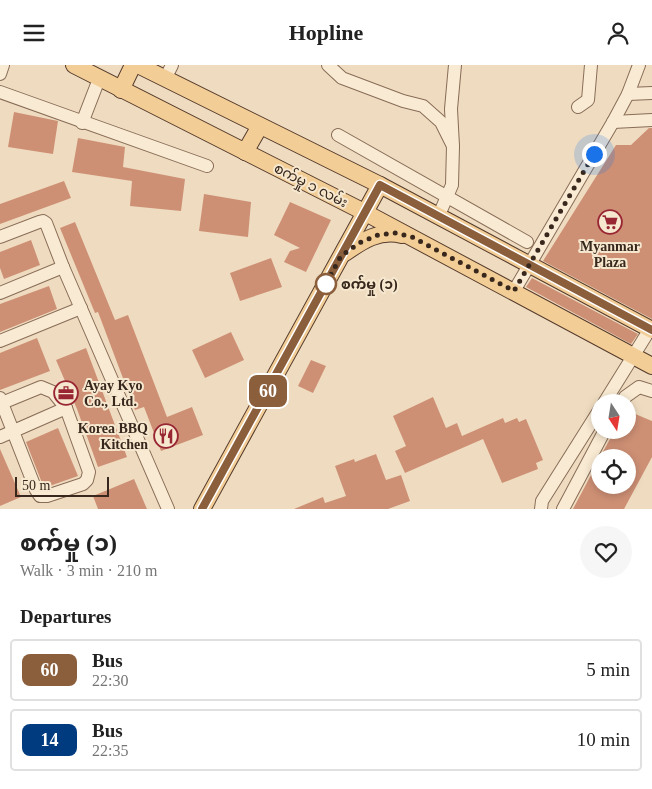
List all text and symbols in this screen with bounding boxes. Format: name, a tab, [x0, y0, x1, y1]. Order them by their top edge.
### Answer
icon: menu	[20, 19, 48, 47]
icon: person	[604, 19, 632, 47]
text: Hopline	[289, 20, 363, 45]
your location	[582, 142, 607, 167]
street label: စက်မှု ၁ လမ်း	[270, 158, 351, 214]
supermarket icon: Myanmar Plaza	[597, 209, 623, 235]
place label: Myanmar Plaza	[580, 239, 640, 270]
marker: စက်မှု (၁)	[315, 273, 337, 295]
place label: စက်မှု (၁)	[341, 274, 398, 296]
line badge: 60	[246, 375, 290, 407]
place label: Ayay Kyo Co., Ltd.	[84, 378, 142, 409]
office icon: Ayay Kyo Co., Ltd.	[53, 380, 79, 406]
text: 60	[259, 381, 277, 401]
north arrow	[591, 394, 636, 439]
map controls	[591, 394, 636, 494]
place label: Korea BBQ Kitchen	[78, 421, 148, 452]
restaurant icon: Korea BBQ Kitchen	[153, 423, 179, 449]
button: locate	[591, 449, 636, 494]
scale bar	[15, 474, 109, 497]
text: 50 m	[22, 478, 50, 493]
button: heart	[580, 526, 632, 578]
text: စက်မှု (၁)	[20, 530, 117, 556]
text: Walk · 3 min · 210 m	[20, 562, 157, 579]
text: Departures	[20, 606, 111, 627]
text: Bus	[92, 650, 123, 671]
text: 5 min	[586, 659, 630, 680]
text: 60	[41, 660, 59, 680]
text: 22:30	[92, 672, 128, 689]
text: Bus	[92, 720, 123, 741]
text: 10 min	[577, 729, 630, 750]
text: 14	[41, 730, 59, 750]
text: 22:35	[92, 742, 128, 759]

